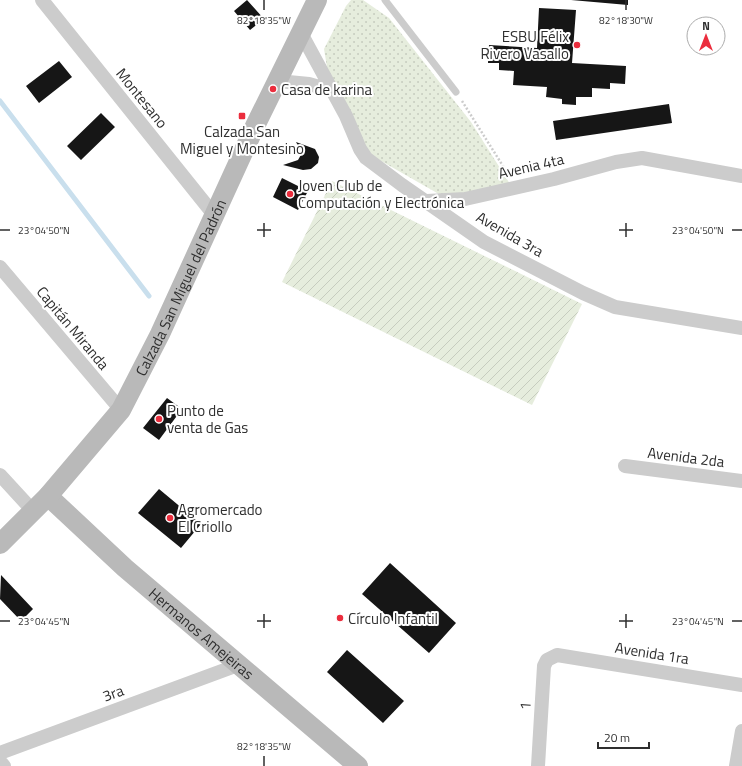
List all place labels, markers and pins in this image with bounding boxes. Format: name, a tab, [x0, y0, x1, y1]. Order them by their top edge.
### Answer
place label: ESBU Félix Rivero Vasallo	[480, 25, 569, 65]
marker: ESBU Félix Rivero Vasallo	[572, 40, 582, 50]
place label: Casa de karina	[281, 78, 372, 101]
marker: Casa de karina	[268, 84, 278, 94]
marker: Calzada San Miguel y Montesino	[237, 111, 247, 121]
place label: Calzada San Miguel y Montesino	[180, 120, 304, 160]
place label: Joven Club de Computación y Electrónica	[298, 174, 465, 214]
marker: Joven Club de Computación y Electrónica	[285, 189, 295, 199]
place label: Punto de venta de Gas	[167, 399, 248, 439]
marker: Punto de venta de Gas	[154, 414, 164, 424]
place label: Agromercado El Criollo	[178, 498, 263, 538]
marker: Agromercado El Criollo	[165, 513, 175, 523]
place label: Círculo Infantil	[348, 607, 438, 630]
marker: Círculo Infantil	[335, 613, 345, 623]

